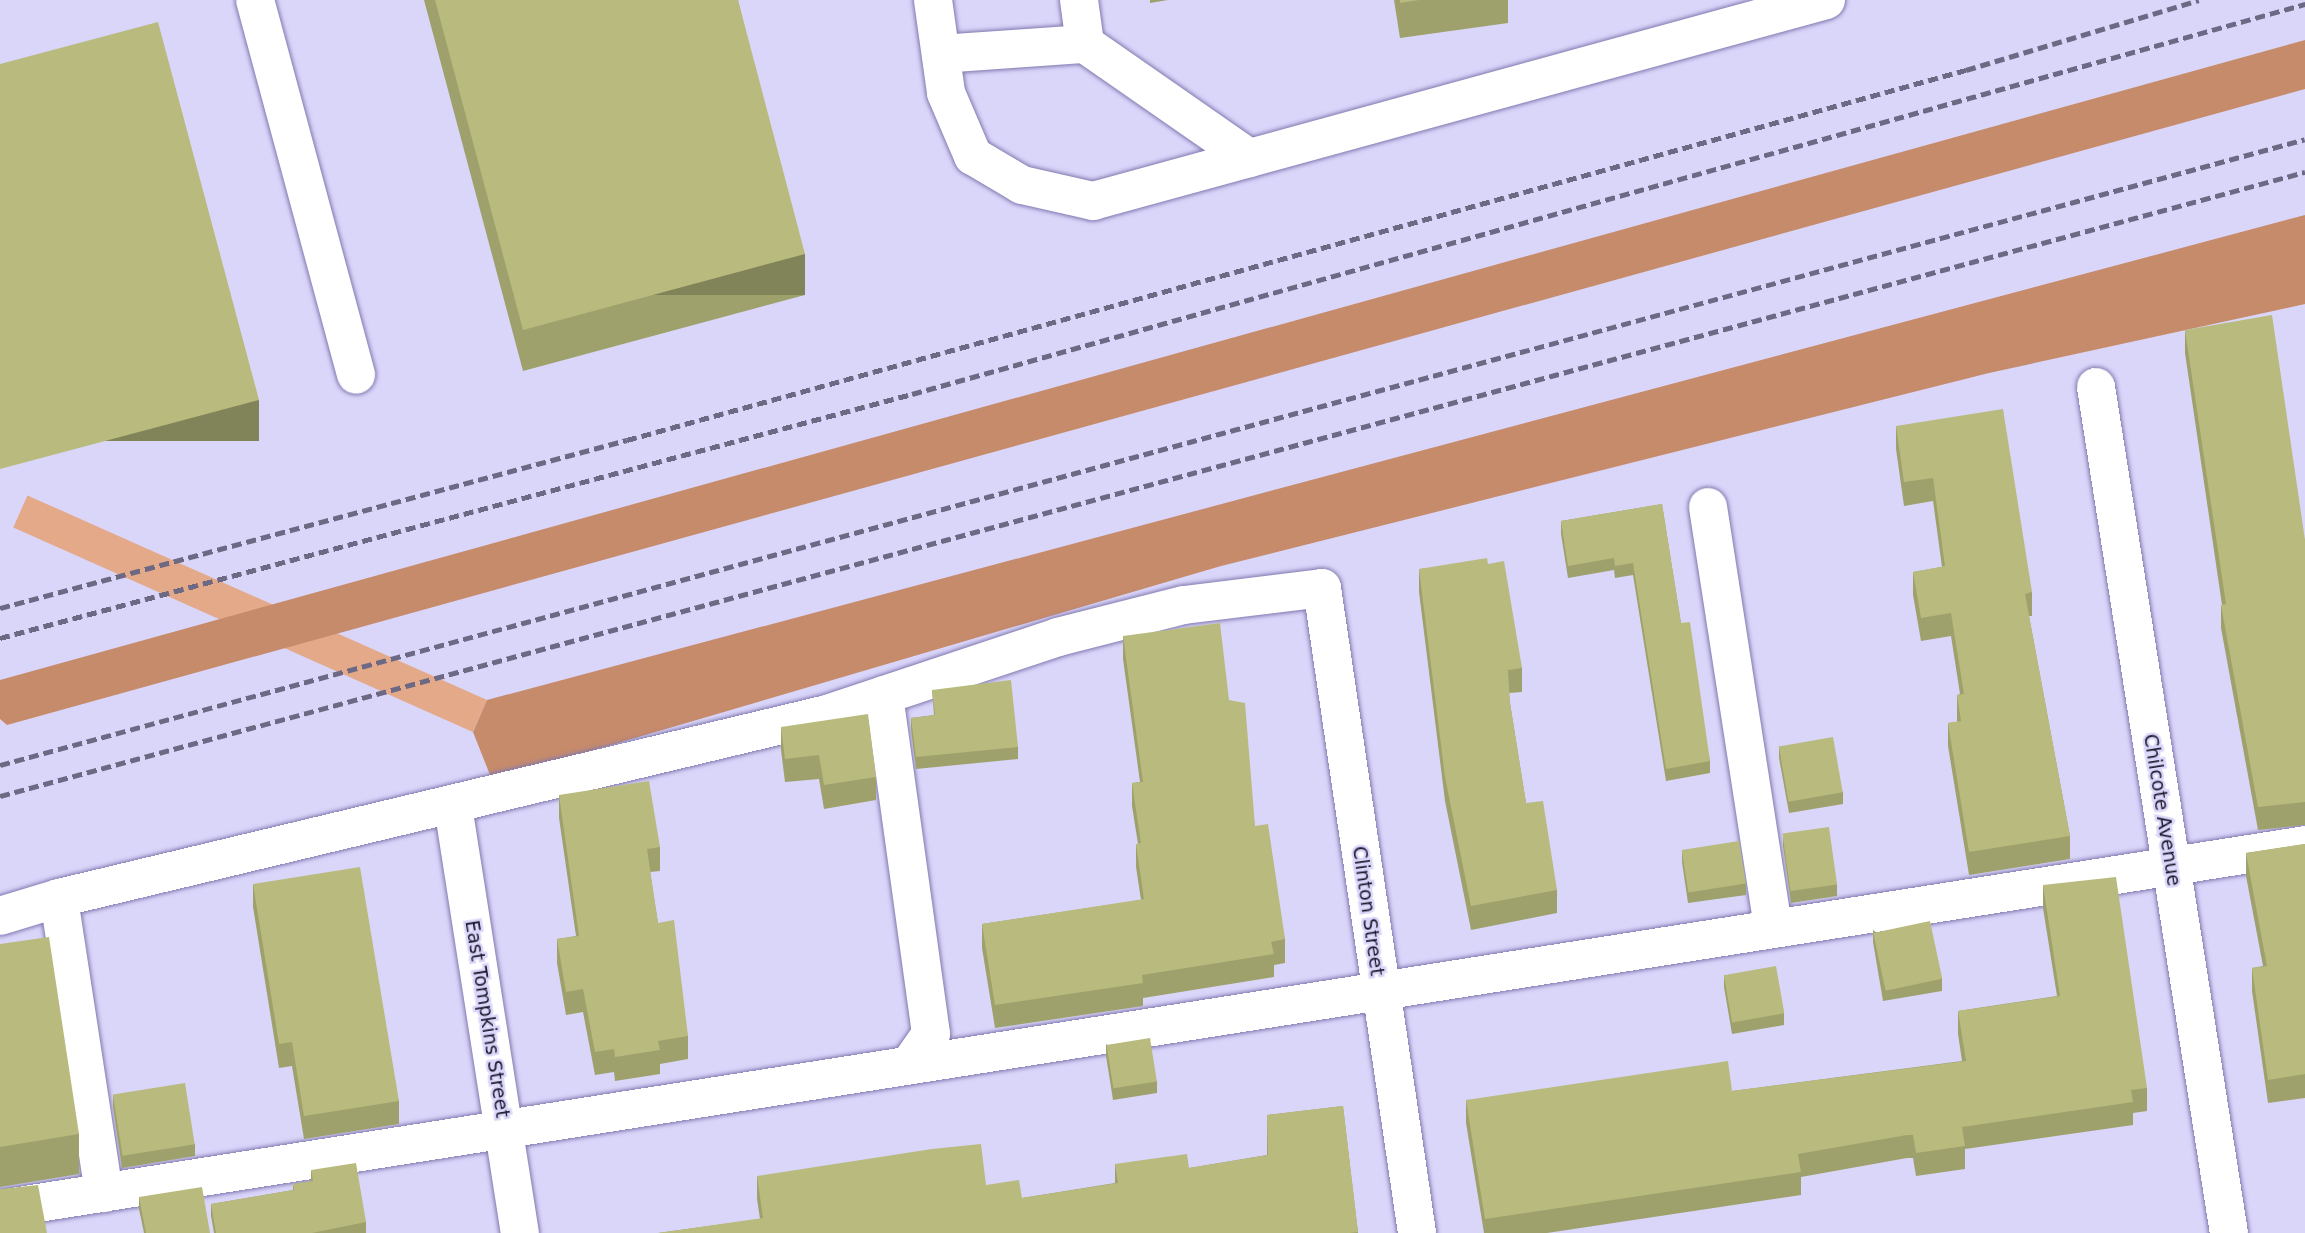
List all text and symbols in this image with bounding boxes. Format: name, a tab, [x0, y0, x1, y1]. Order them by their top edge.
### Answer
street label: Chilcote Avenue	[2139, 732, 2185, 888]
street label: Clinton Street	[1348, 845, 1388, 977]
street label: East Tompkins Street	[460, 919, 514, 1119]

